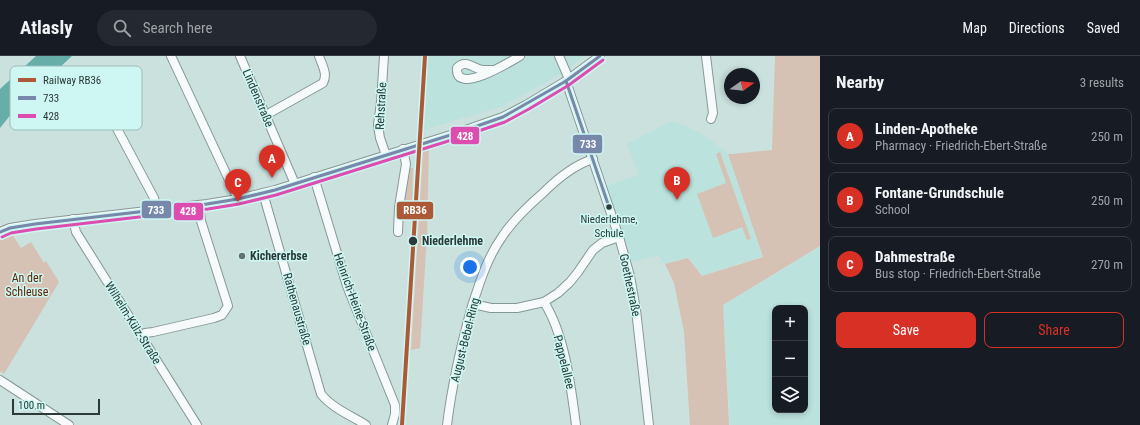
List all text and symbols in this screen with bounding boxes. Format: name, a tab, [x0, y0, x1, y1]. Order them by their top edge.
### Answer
search box	[97, 10, 377, 46]
text: Atlasly	[20, 16, 73, 39]
icon: search	[111, 17, 133, 39]
text: Search here	[143, 19, 212, 37]
text: Map	[963, 20, 987, 36]
text: Directions	[1009, 20, 1065, 36]
text: Saved	[1087, 20, 1120, 36]
legend	[10, 66, 142, 130]
street label: Lindenstraße	[239, 67, 277, 129]
north arrow	[724, 68, 760, 104]
text: Nearby	[836, 72, 884, 92]
text: Railway RB36	[43, 74, 101, 87]
text: 3 results	[1080, 75, 1124, 90]
street label: Rehstraße	[373, 81, 389, 130]
text: 733	[43, 92, 59, 105]
text: 428	[43, 110, 59, 123]
text: Linden-Apotheke	[875, 120, 978, 138]
line badge: 428	[450, 126, 480, 145]
text: A	[846, 129, 854, 144]
text: 250 m	[1091, 129, 1123, 144]
text: 428	[457, 130, 474, 143]
line badge: 733	[572, 134, 603, 154]
text: 733	[580, 138, 597, 151]
text: Pharmacy · Friedrich-Ebert-Straße	[875, 138, 1047, 153]
pin: A	[259, 145, 285, 178]
pin: B	[664, 167, 690, 200]
pin: C	[225, 169, 251, 202]
text: Fontane-Grundschule	[875, 184, 1004, 202]
text: B	[846, 193, 854, 208]
text: 250 m	[1091, 193, 1123, 208]
line badge: 733	[141, 200, 172, 219]
line badge: RB36	[396, 201, 434, 220]
line badge: 428	[173, 202, 204, 221]
marker: Niederlehme, Schule	[604, 202, 614, 212]
text: School	[875, 202, 910, 217]
text: 733	[148, 204, 165, 217]
text: RB36	[403, 204, 427, 217]
text: 428	[180, 205, 197, 218]
place label: Niederlehme, Schule	[580, 213, 638, 240]
place label: Niederlehme	[422, 234, 483, 248]
marker: Niederlehme	[407, 235, 419, 247]
text: Dahmestraße	[875, 248, 955, 266]
place label: Kichererbse	[250, 249, 308, 263]
marker: Kichererbse	[237, 251, 247, 261]
street label: Heinrich-Heine-Straße	[331, 251, 379, 353]
street label: Goethestraße	[617, 252, 644, 318]
your location	[460, 257, 480, 277]
text: C	[846, 257, 854, 272]
text: 270 m	[1091, 257, 1123, 272]
text: Bus stop · Friedrich-Ebert-Straße	[875, 266, 1041, 281]
park label: An der Schleuse	[6, 271, 49, 299]
street label: Rathenaustraße	[280, 271, 314, 347]
street label: Wilhelm-Külz-Straße	[102, 279, 164, 367]
street label: August-Bebel-Ring	[448, 296, 482, 384]
map controls	[772, 305, 808, 413]
button: +	[772, 305, 808, 341]
button: Save	[836, 312, 976, 348]
button: Share	[984, 312, 1124, 348]
street label: Pappelallee	[551, 334, 578, 391]
button: −	[772, 341, 808, 377]
button: layers	[772, 377, 808, 413]
scale bar	[12, 397, 100, 416]
text: 100 m	[18, 399, 45, 412]

